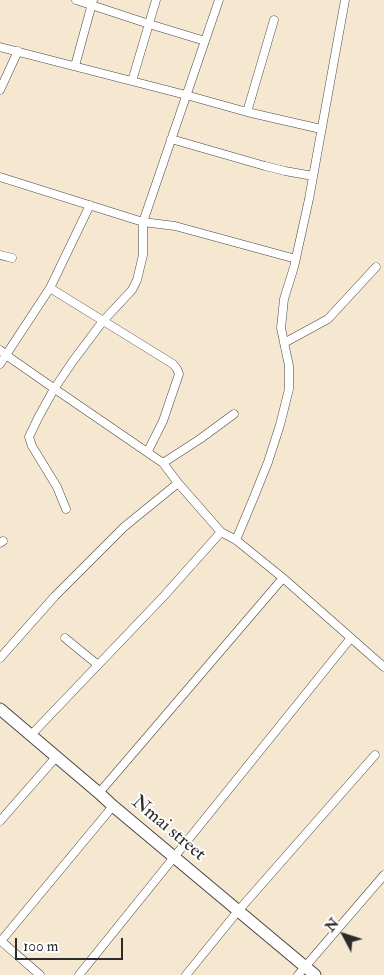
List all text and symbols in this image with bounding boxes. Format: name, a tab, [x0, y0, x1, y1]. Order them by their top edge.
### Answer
street label: Nmai street	[126, 791, 210, 867]
north arrow	[319, 910, 369, 960]
text: N	[322, 915, 343, 935]
scale bar	[18, 928, 125, 960]
text: 100 m	[23, 937, 58, 956]

